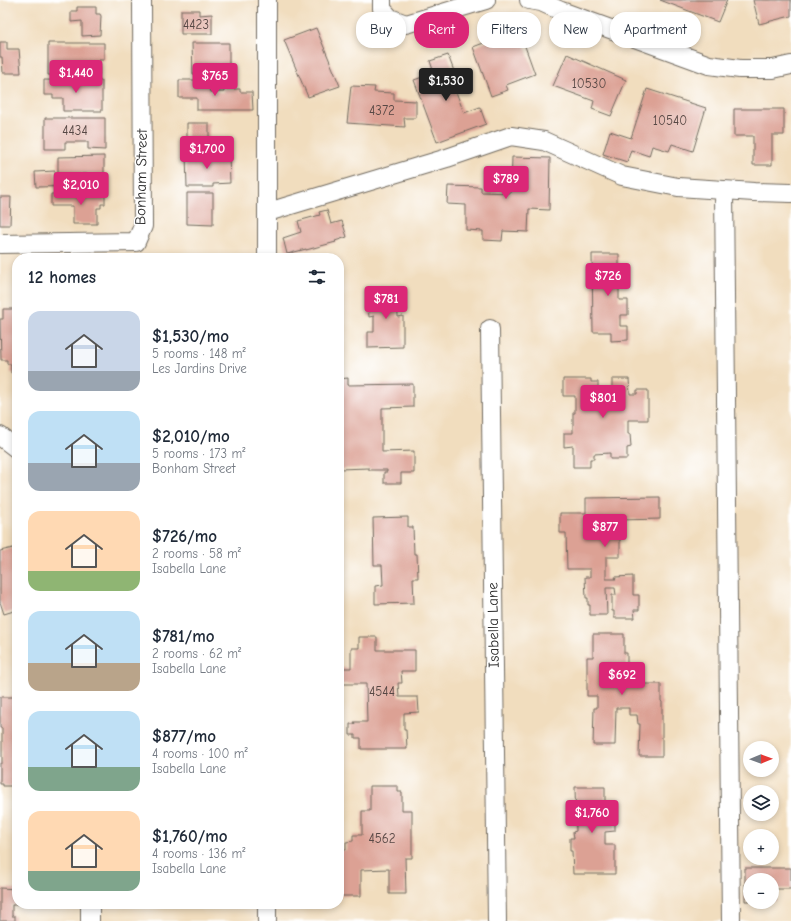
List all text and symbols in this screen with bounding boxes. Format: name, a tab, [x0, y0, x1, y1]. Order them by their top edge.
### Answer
chip: Buy	[356, 12, 406, 48]
chip: Rent	[414, 12, 469, 48]
chip: Filters	[477, 12, 541, 48]
chip: New	[549, 12, 602, 48]
chip: Apartment	[610, 12, 701, 48]
house number: 4423	[183, 17, 209, 32]
pin: $1,440	[43, 60, 109, 94]
pin: $765	[191, 63, 239, 97]
text: $1,440	[58, 65, 94, 80]
text: $765	[202, 68, 228, 83]
pin: $1,530	[413, 68, 479, 102]
text: $1,530	[428, 73, 464, 88]
house number: 10530	[572, 76, 606, 91]
house number: 4372	[369, 103, 395, 118]
house number: 10540	[653, 113, 687, 128]
house number: 4434	[62, 123, 88, 138]
street label: Bonham Street	[131, 128, 151, 225]
pin: $1,700	[174, 136, 240, 170]
text: $1,700	[189, 141, 225, 156]
pin: $789	[482, 166, 530, 200]
text: $789	[493, 171, 519, 186]
pin: $2,010	[48, 172, 114, 206]
text: $2,010	[63, 177, 99, 192]
pin: $726	[584, 263, 632, 297]
icon: filters	[306, 266, 328, 288]
text: 12 homes	[28, 268, 96, 287]
text: $726	[595, 268, 621, 283]
pin: $781	[362, 286, 410, 320]
text: $781	[373, 291, 399, 306]
icon: home	[60, 327, 108, 375]
text: $1,530/mo	[152, 327, 229, 346]
text: 5 rooms · 148 m²	[152, 346, 246, 361]
text: Les Jardins Drive	[152, 361, 247, 376]
pin: $801	[579, 385, 627, 419]
text: $801	[589, 390, 617, 405]
icon: home	[60, 427, 108, 475]
text: $2,010/mo	[152, 427, 230, 446]
text: 5 rooms · 173 m²	[152, 446, 245, 461]
text: Bonham Street	[152, 461, 235, 476]
pin: $877	[581, 514, 629, 548]
text: $877	[592, 519, 618, 534]
icon: home	[60, 527, 108, 575]
text: $726/mo	[152, 527, 217, 546]
text: 2 rooms · 58 m²	[152, 546, 241, 561]
text: Isabella Lane	[152, 561, 226, 576]
street label: Isabella Lane	[483, 582, 503, 668]
icon: home	[60, 627, 108, 675]
text: $781/mo	[152, 627, 215, 646]
text: 2 rooms · 62 m²	[152, 646, 241, 661]
text: Isabella Lane	[152, 661, 226, 676]
pin: $692	[598, 662, 646, 696]
text: $692	[608, 667, 636, 682]
house number: 4544	[369, 684, 395, 699]
icon: home	[60, 727, 108, 775]
text: $877/mo	[152, 727, 216, 746]
north arrow	[743, 741, 779, 777]
map controls	[743, 741, 779, 909]
text: 4 rooms · 100 m²	[152, 746, 248, 761]
text: Isabella Lane	[152, 761, 226, 776]
button: layers	[743, 785, 779, 821]
pin: $1,760	[559, 800, 625, 834]
text: $1,760	[575, 805, 609, 820]
icon: home	[60, 827, 108, 875]
text: $1,760/mo	[152, 827, 227, 846]
button: +	[743, 829, 779, 865]
house number: 4562	[368, 831, 396, 846]
text: 4 rooms · 136 m²	[152, 846, 246, 861]
text: Isabella Lane	[152, 861, 226, 876]
button: −	[743, 873, 779, 909]

